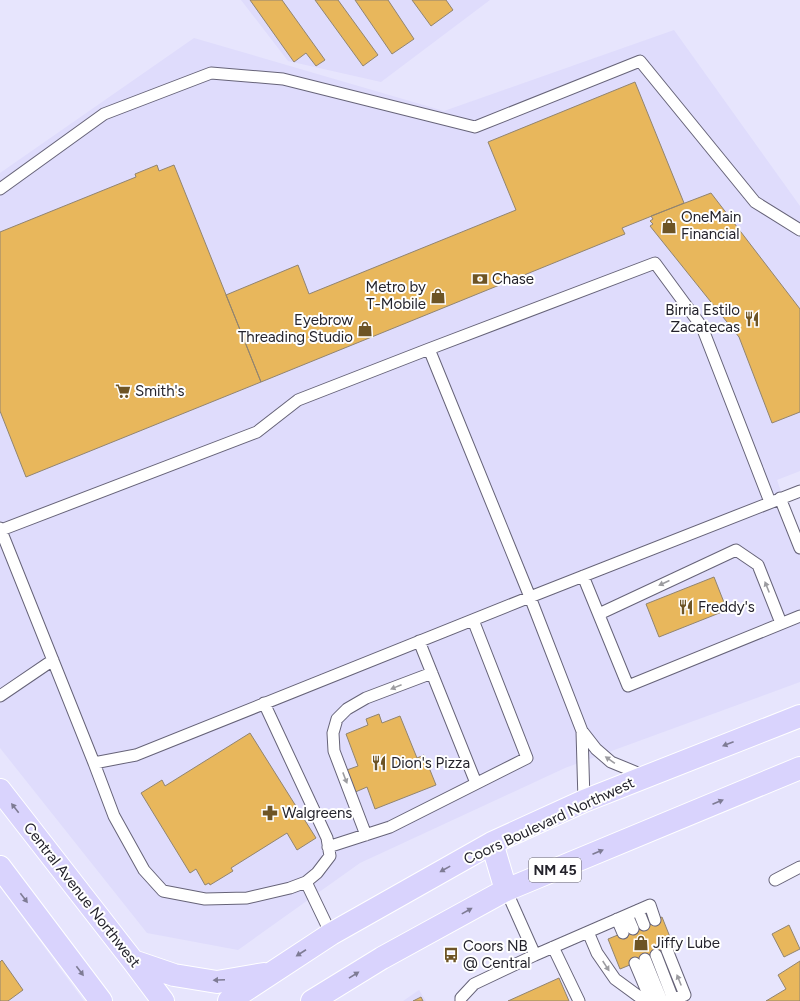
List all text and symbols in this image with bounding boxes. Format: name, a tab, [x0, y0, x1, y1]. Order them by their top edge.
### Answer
place label: OneMain Financial	[681, 208, 741, 243]
shop icon: OneMain Financial	[660, 217, 678, 235]
bank icon: Chase	[471, 270, 489, 288]
place label: Chase	[492, 270, 534, 288]
place label: Metro by T-Mobile	[365, 278, 426, 313]
shop icon: Metro by T-Mobile	[429, 287, 447, 305]
place label: Birria Estilo Zacatecas	[665, 301, 740, 336]
restaurant icon: Birria Estilo Zacatecas	[743, 310, 761, 328]
place label: Eyebrow Threading Studio	[238, 311, 353, 346]
shop icon: Eyebrow Threading Studio	[356, 320, 374, 338]
supermarket icon: Smith's	[114, 382, 132, 400]
place label: Smith's	[135, 382, 185, 400]
one-way arrow	[657, 581, 669, 587]
one-way arrow	[763, 581, 769, 593]
restaurant icon: Freddy's	[677, 598, 695, 616]
place label: Freddy's	[698, 598, 755, 616]
one-way arrow	[390, 685, 402, 691]
one-way arrow	[721, 742, 733, 748]
restaurant icon: Dion's Pizza	[370, 754, 388, 772]
place label: Dion's Pizza	[391, 754, 470, 772]
one-way arrow	[605, 756, 616, 764]
one-way arrow	[342, 773, 348, 785]
street label: Coors Boulevard Northwest	[461, 773, 637, 868]
one-way arrow	[713, 798, 725, 804]
one-way arrow	[10, 803, 19, 814]
pharmacy icon: Walgreens	[261, 804, 279, 822]
place label: Walgreens	[282, 804, 352, 822]
street label: Central Avenue Northwest	[20, 819, 144, 971]
one-way arrow	[593, 848, 605, 854]
road number: NM 45	[529, 858, 581, 882]
one-way arrow	[440, 866, 451, 873]
one-way arrow	[19, 893, 28, 904]
one-way arrow	[462, 908, 473, 914]
shop icon: Jiffy Lube	[632, 934, 650, 952]
place label: Jiffy Lube	[653, 934, 720, 952]
place label: Coors NB @ Central	[463, 937, 531, 972]
bus stop icon: Coors NB @ Central	[442, 946, 460, 964]
one-way arrow	[295, 950, 307, 957]
one-way arrow	[602, 961, 610, 971]
one-way arrow	[75, 966, 84, 977]
one-way arrow	[349, 971, 359, 979]
one-way arrow	[676, 974, 682, 986]
one-way arrow	[213, 977, 225, 984]

